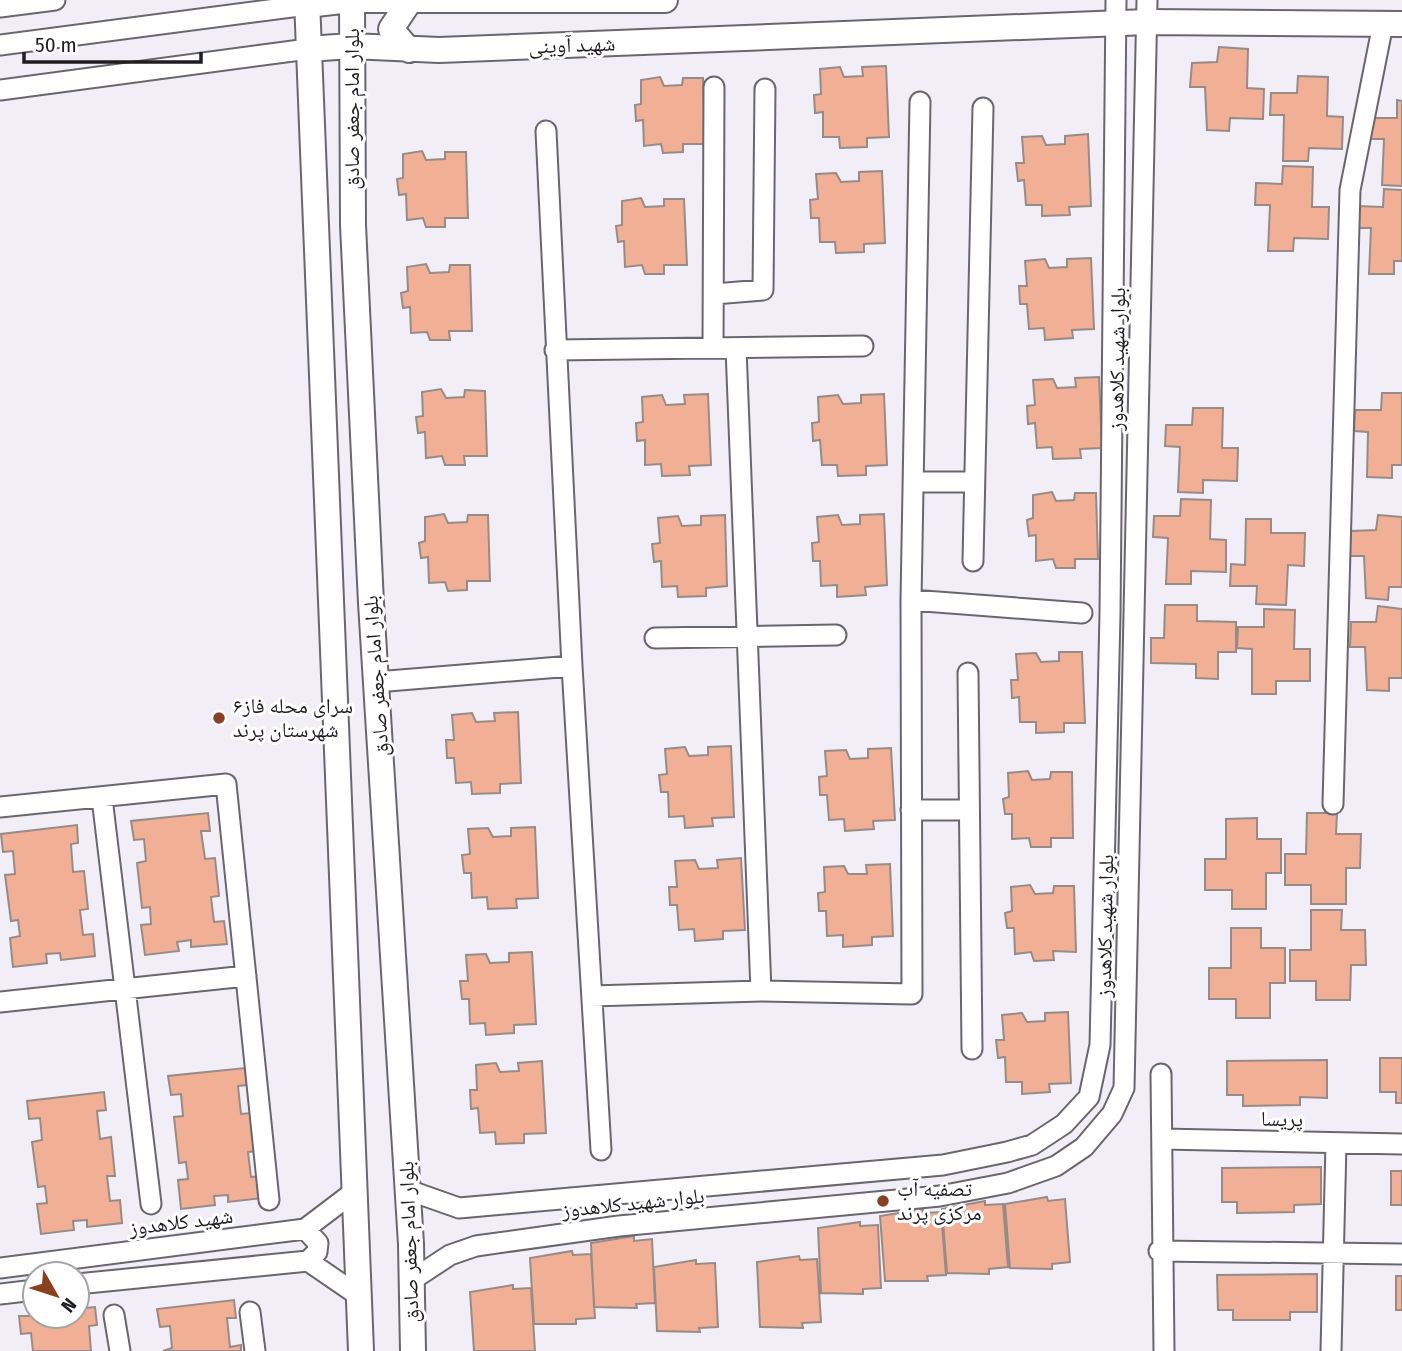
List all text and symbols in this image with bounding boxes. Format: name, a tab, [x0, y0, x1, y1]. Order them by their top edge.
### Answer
scale bar	[24, 21, 201, 65]
street label: بلوار امام جعفر صادق	[339, 28, 366, 190]
street label: شهید آوینی	[528, 30, 616, 60]
text: 50 m	[35, 32, 77, 58]
street label: بلوار شهید کلاهدوز	[1103, 287, 1131, 432]
street label: بلوار امام جعفر صادق	[357, 594, 396, 757]
place label: سرای محله فاز۶ شهرستان پرند	[233, 693, 353, 743]
marker: سرای محله فاز۶ شهرستان پرند	[211, 710, 227, 726]
street label: بلوار شهید کلاهدوز	[1091, 854, 1119, 999]
street label: پریسا	[1261, 1106, 1303, 1132]
street label: بلوار امام جعفر صادق	[393, 1161, 426, 1323]
place label: تصفیه آب مرکزی پرند	[897, 1176, 982, 1226]
street label: بلوار شهید کلاهدوز	[559, 1183, 706, 1224]
marker: تصفیه آب مرکزی پرند	[875, 1193, 891, 1209]
street label: شهید کلاهدوز	[127, 1203, 234, 1241]
north arrow	[21, 1260, 91, 1330]
text: N	[56, 1294, 81, 1317]

